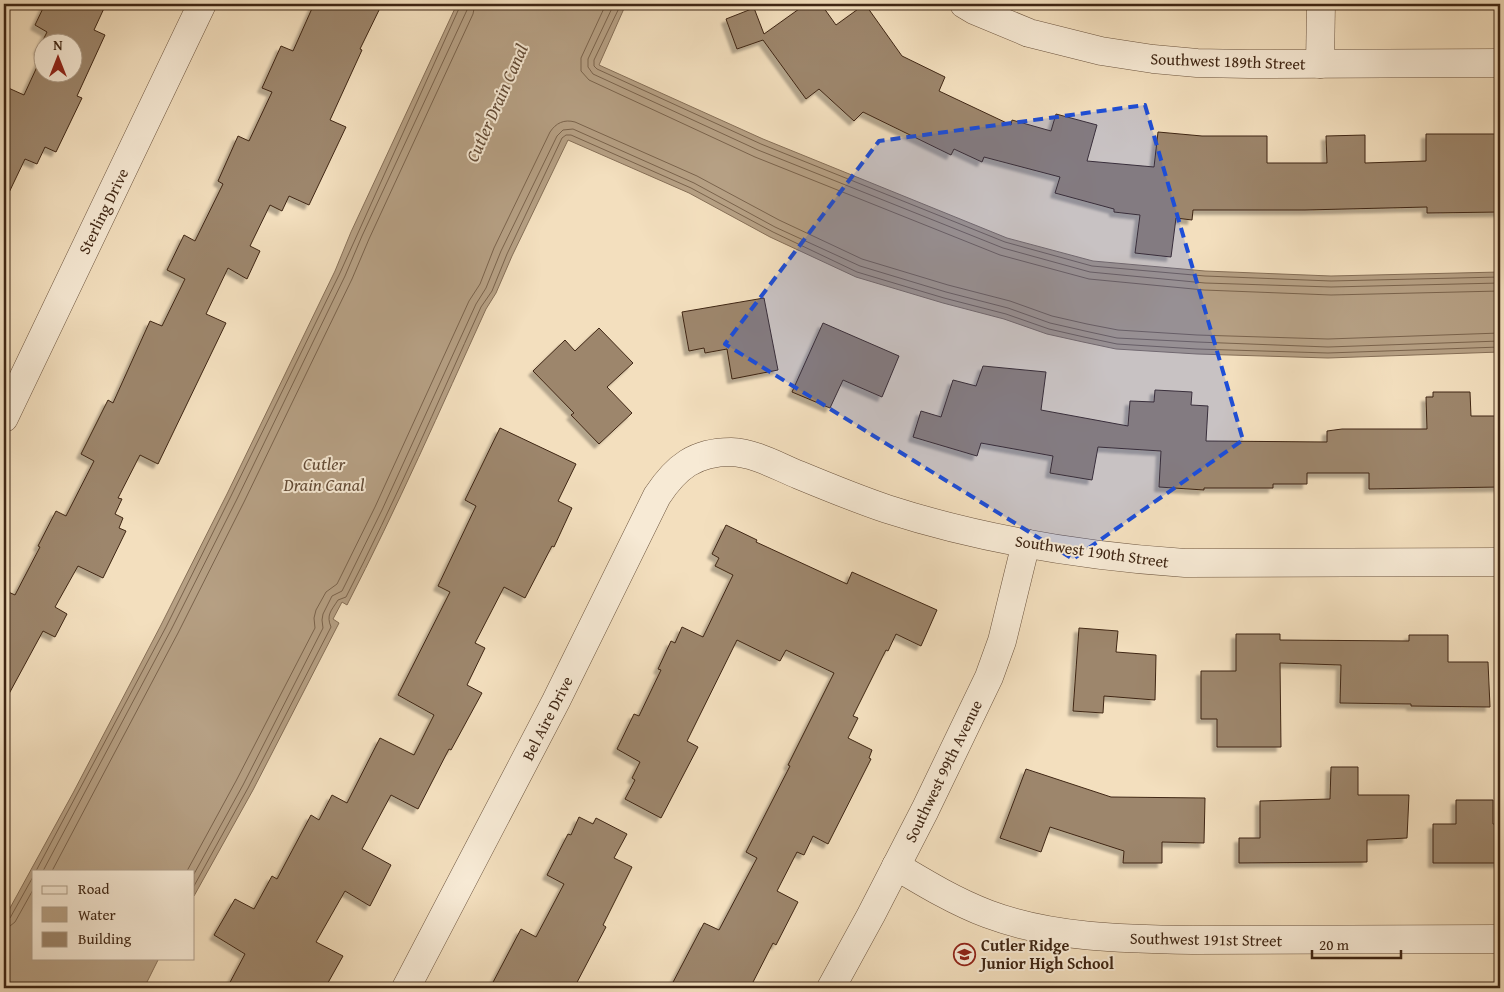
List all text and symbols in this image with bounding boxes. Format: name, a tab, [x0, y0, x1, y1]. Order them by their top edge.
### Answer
north arrow	[32, 32, 82, 82]
text: N	[53, 35, 63, 55]
water label: Cutler Drain Canal	[458, 39, 535, 166]
street label: Southwest 189th Street	[1150, 46, 1306, 76]
street label: Sterling Drive	[72, 164, 134, 258]
water label: Cutler Drain Canal	[283, 450, 365, 498]
street label: Southwest 190th Street	[1014, 528, 1171, 574]
street label: Bel Aire Drive	[515, 672, 579, 764]
street label: Southwest 99th Avenue	[898, 696, 988, 846]
legend	[32, 870, 195, 960]
text: Road	[78, 878, 109, 899]
text: Water	[78, 904, 116, 925]
street label: Southwest 191st Street	[1130, 926, 1283, 952]
scale bar	[1312, 927, 1400, 959]
text: Building	[78, 928, 132, 949]
place label: Cutler Ridge Junior High School	[978, 933, 1114, 975]
text: 20 m	[1319, 934, 1350, 955]
school or university icon: Cutler Ridge Junior High School	[953, 942, 977, 966]

